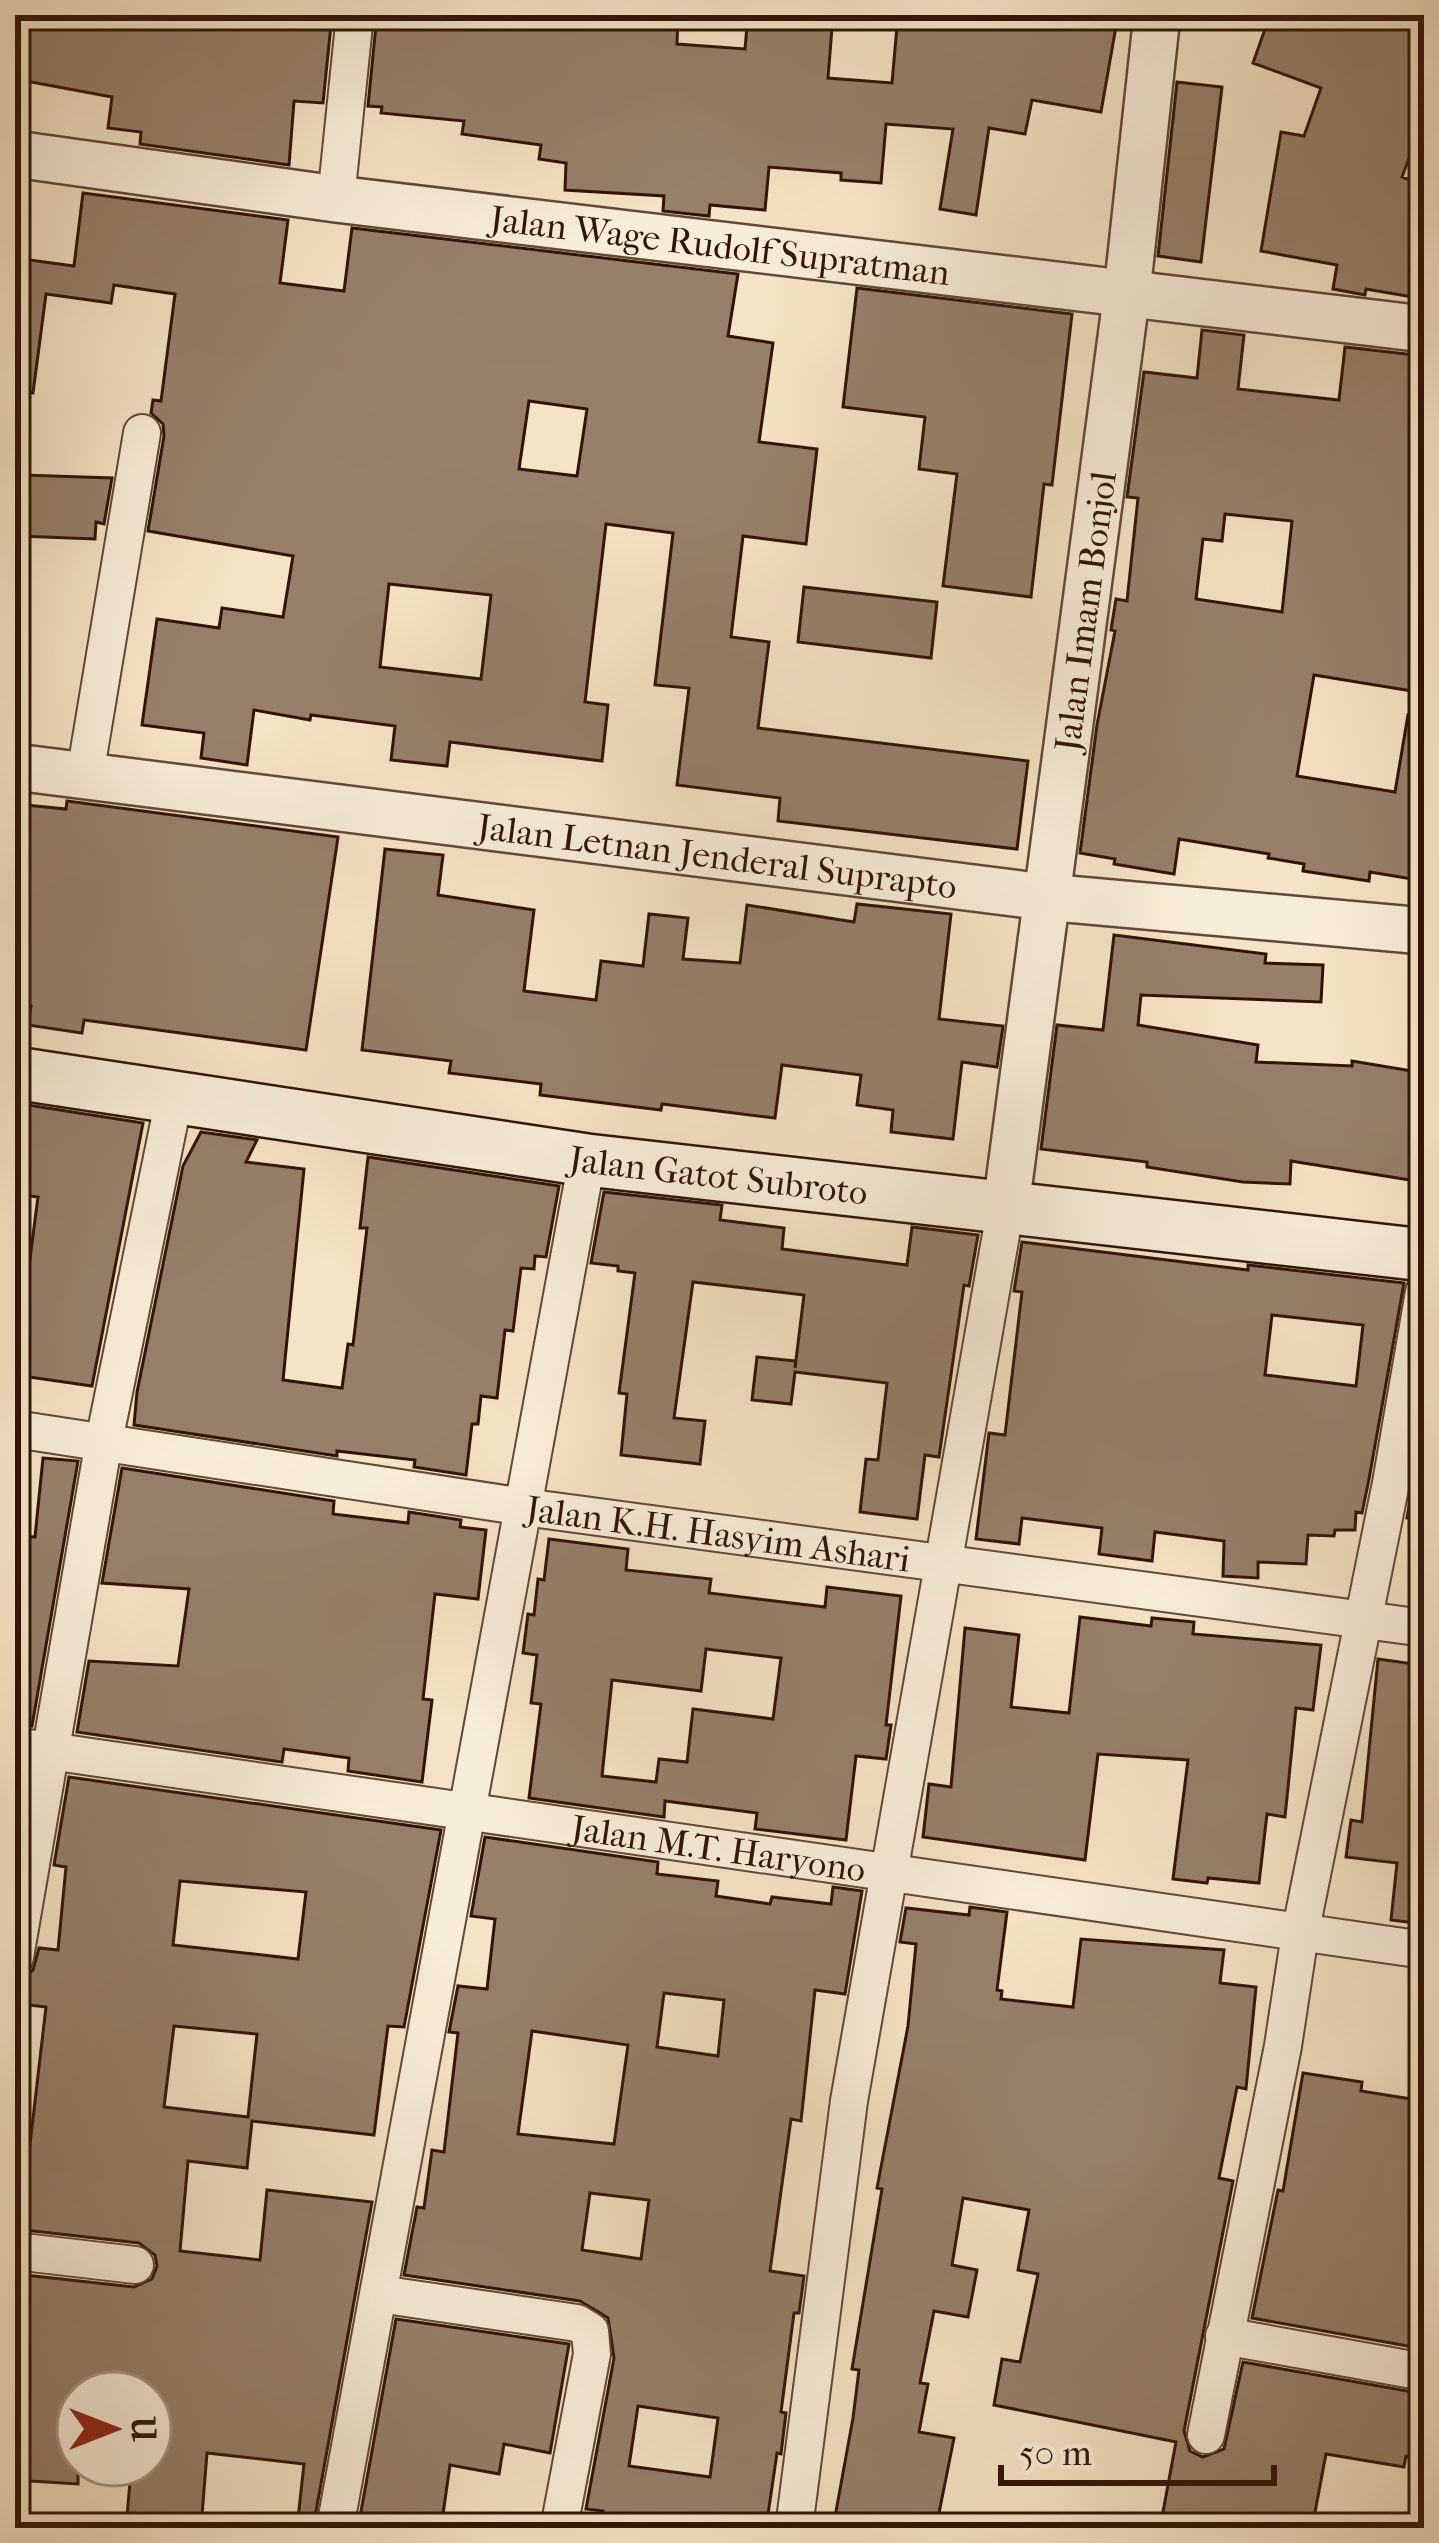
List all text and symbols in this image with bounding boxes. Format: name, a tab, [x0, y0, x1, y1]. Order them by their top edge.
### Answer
street label: Jalan Wage Rudolf Supratman	[485, 197, 952, 294]
street label: Jalan Imam Bonjol	[1046, 469, 1125, 757]
street label: Jalan Letnan Jenderal Suprapto	[472, 805, 959, 908]
street label: Jalan Gatot Subroto	[563, 1137, 870, 1214]
street label: Jalan K.H. Hasyim Ashari	[521, 1487, 913, 1581]
street label: Jalan M.T. Haryono	[566, 1806, 868, 1891]
north arrow	[54, 2369, 174, 2489]
scale bar	[1001, 2411, 1274, 2485]
text: U	[123, 2416, 162, 2442]
text: 50 m	[1019, 2432, 1092, 2474]

